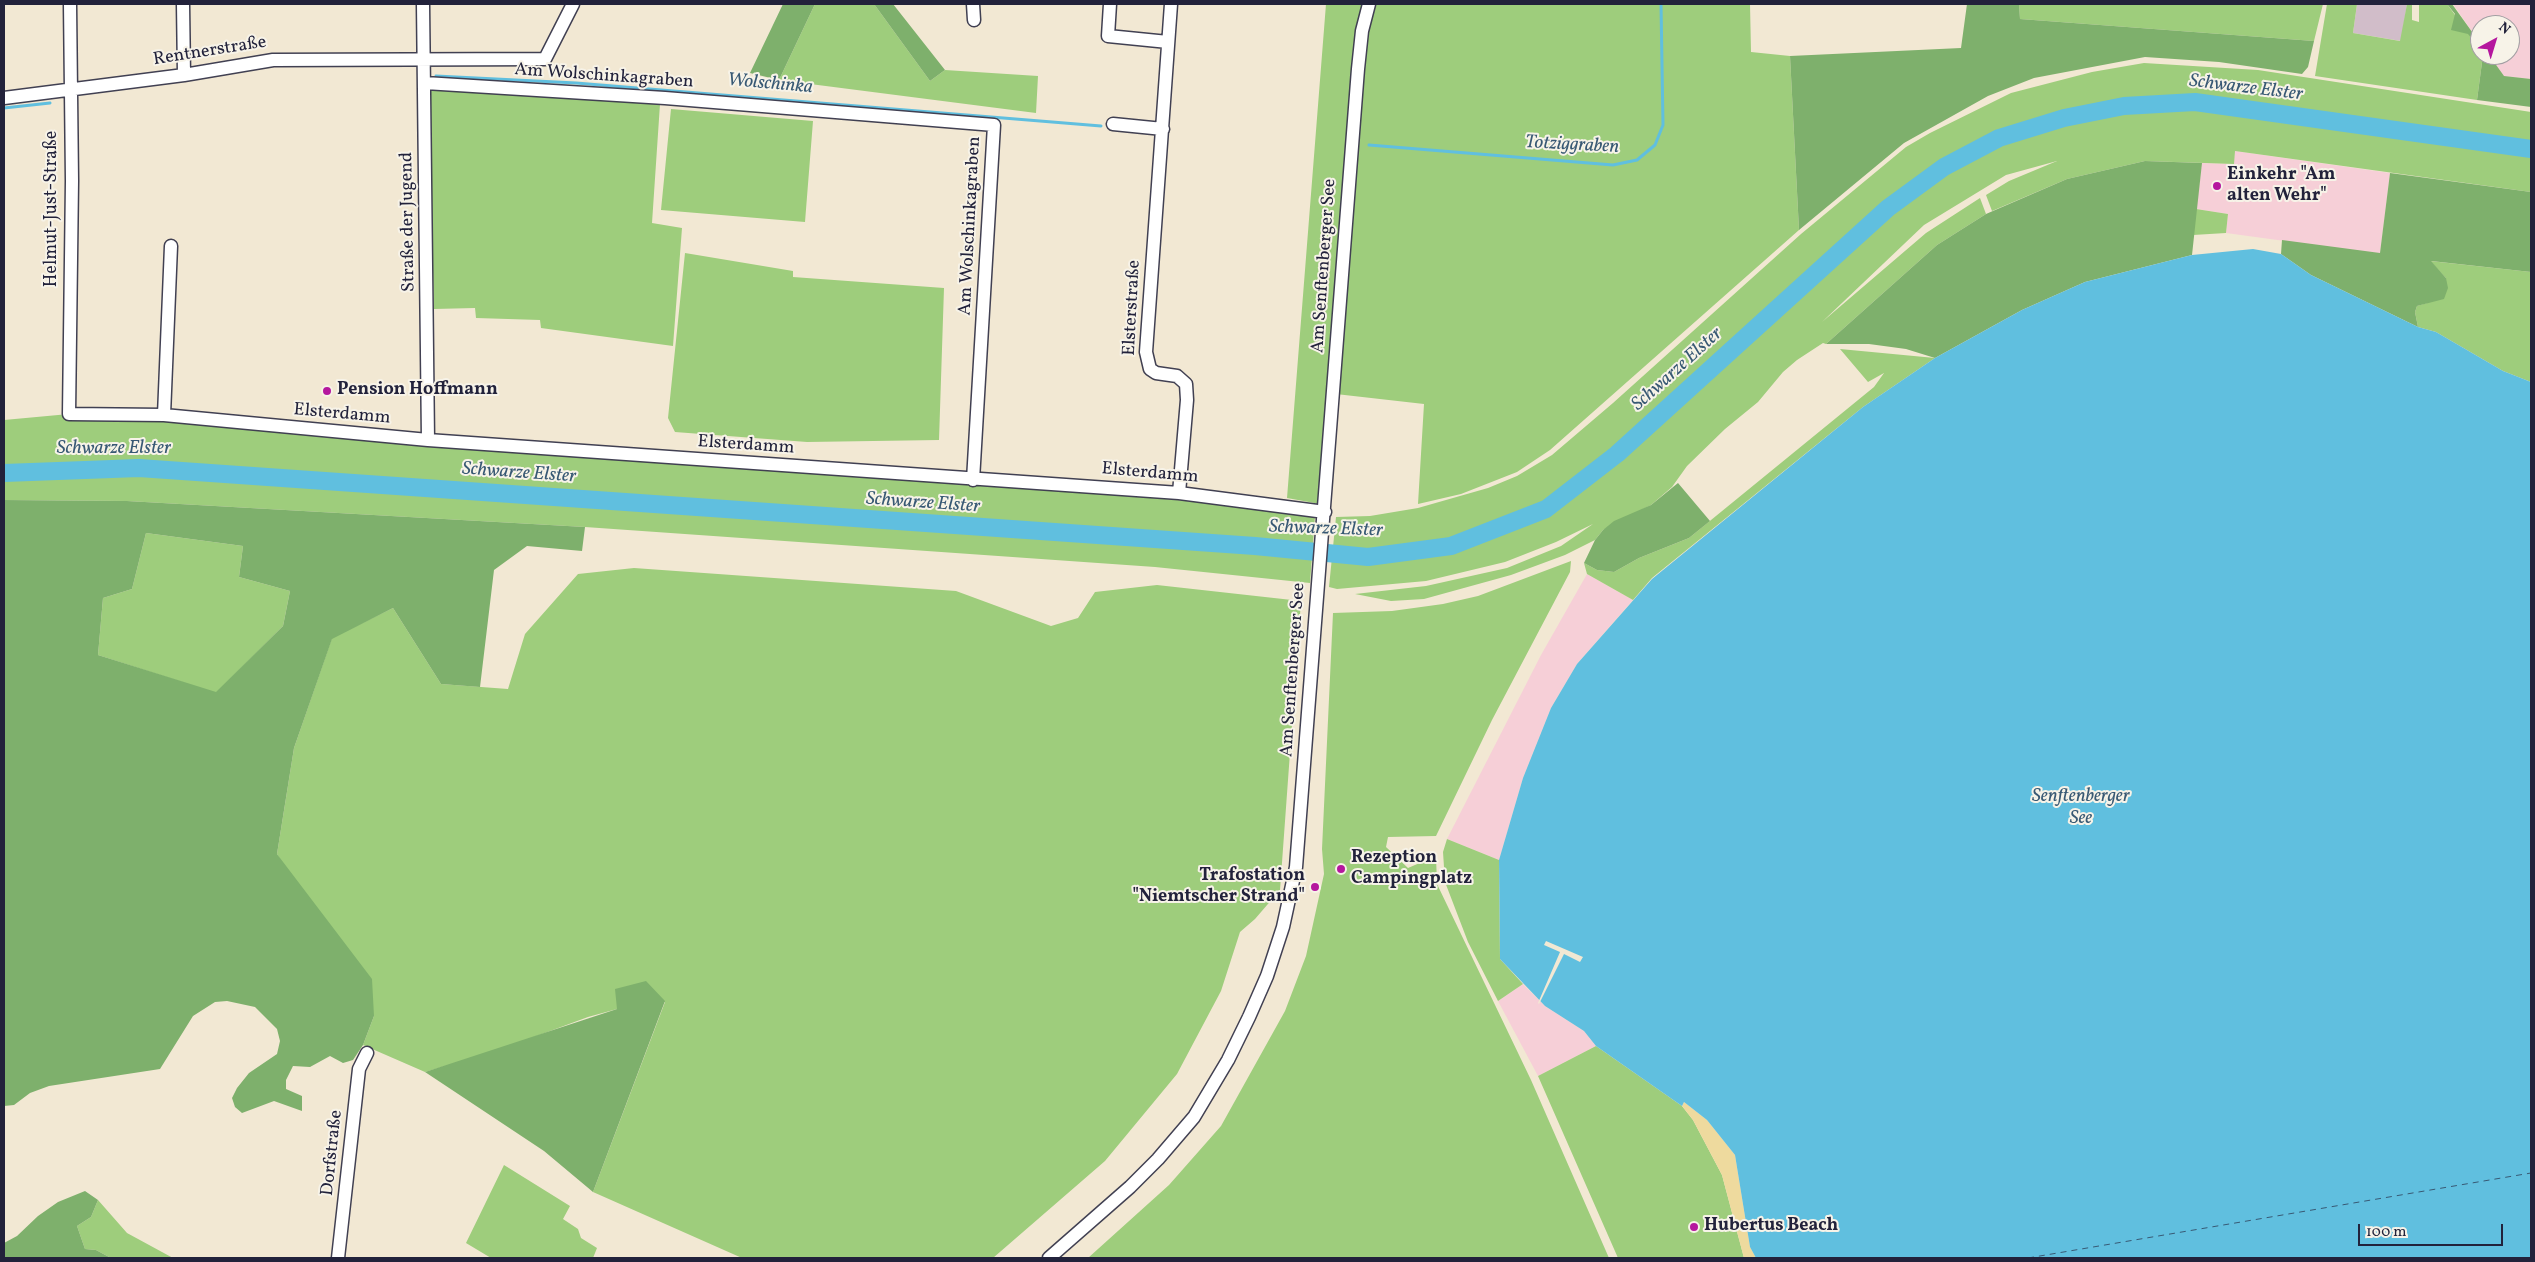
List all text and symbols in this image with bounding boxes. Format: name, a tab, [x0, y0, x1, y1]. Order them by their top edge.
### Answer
north arrow	[2470, 15, 2520, 65]
text: N	[2494, 18, 2514, 39]
street label: Rentnerstraße	[152, 32, 268, 72]
street label: Am Wolschinkagraben	[514, 60, 694, 94]
water label: Wolschinka	[726, 70, 814, 100]
water label: Schwarze Elster	[2188, 71, 2304, 107]
street label: Helmut-Just-Straße	[42, 131, 64, 287]
water label: Totziggraben	[1524, 132, 1620, 160]
street label: Am Wolschinkagraben	[956, 136, 986, 316]
street label: Straße der Jugend	[397, 152, 421, 292]
place label: Einkehr "Am alten Wehr"	[2227, 165, 2335, 208]
street label: Am Senftenberger See	[1308, 178, 1342, 354]
marker: Einkehr "Am alten Wehr"	[2211, 180, 2223, 192]
street label: Elsterstraße	[1120, 260, 1146, 356]
water label: Schwarze Elster	[1628, 323, 1728, 417]
place label: Pension Hoffmann	[337, 380, 498, 402]
marker: Pension Hoffmann	[321, 385, 333, 397]
street label: Elsterdamm	[293, 400, 391, 430]
street label: Elsterdamm	[697, 432, 795, 460]
water label: Schwarze Elster	[57, 439, 171, 461]
water label: Schwarze Elster	[461, 459, 577, 489]
street label: Elsterdamm	[1101, 459, 1199, 489]
water label: Schwarze Elster	[865, 489, 981, 519]
water label: Schwarze Elster	[1269, 517, 1383, 543]
street label: Am Senftenberger See	[1277, 582, 1311, 758]
water label: Senftenberger See	[2032, 787, 2130, 831]
place label: Rezeption Campingplatz	[1351, 848, 1472, 891]
marker: Rezeption Campingplatz	[1335, 863, 1347, 875]
place label: Trafostation "Niemtscher Strand"	[1132, 866, 1305, 909]
marker: Trafostation "Niemtscher Strand"	[1309, 881, 1321, 893]
street label: Dorfstraße	[318, 1109, 348, 1197]
scale bar	[2360, 1214, 2505, 1246]
place label: Hubertus Beach	[1704, 1216, 1838, 1238]
marker: Hubertus Beach	[1688, 1221, 1700, 1233]
text: 100 m	[2366, 1222, 2406, 1243]

